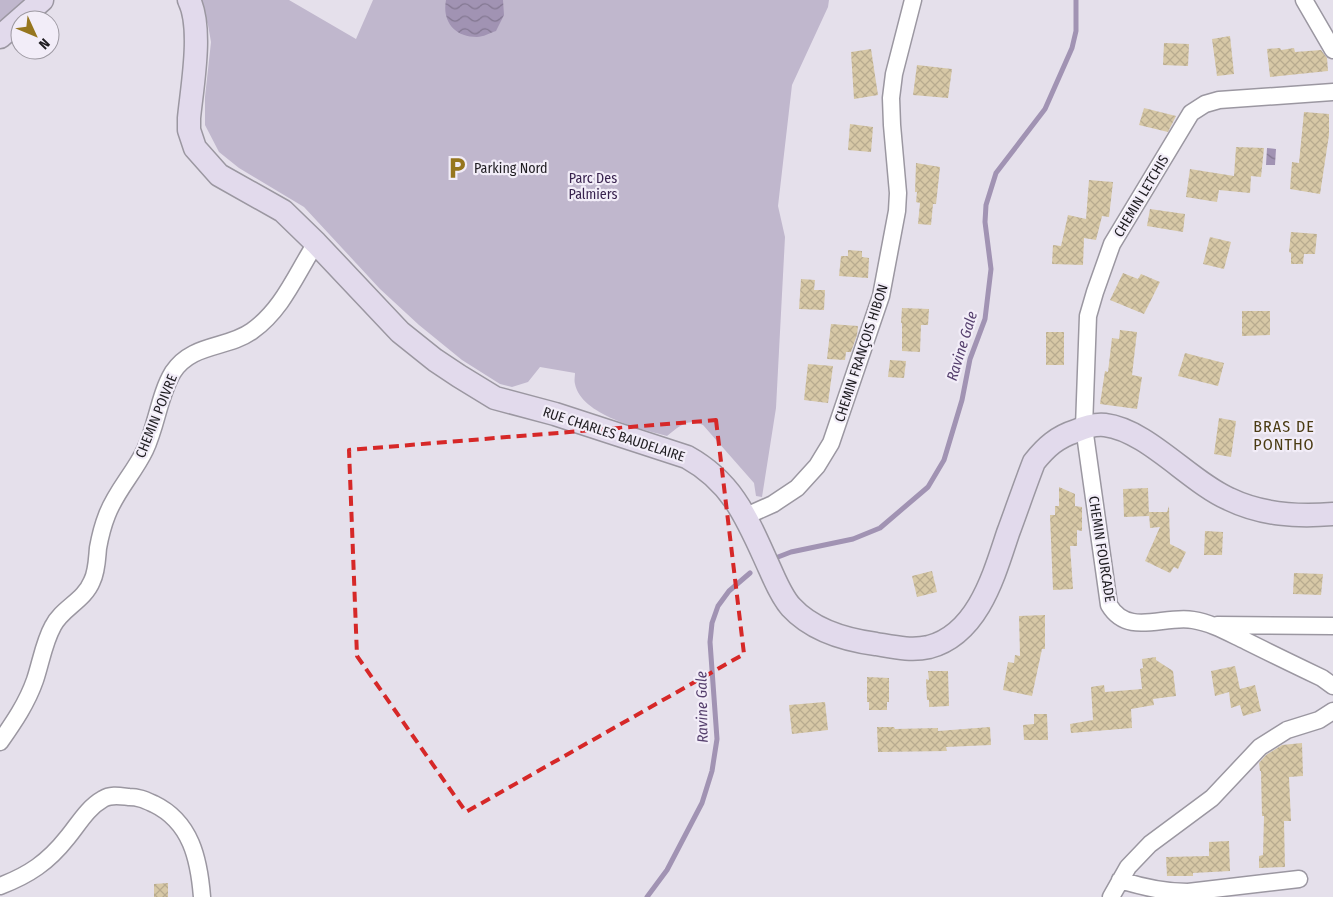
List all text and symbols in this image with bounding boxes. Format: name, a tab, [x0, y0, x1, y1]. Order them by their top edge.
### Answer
north arrow	[10, 10, 60, 60]
text: N	[35, 35, 53, 53]
street label: CHEMIN LETCHIS	[1110, 152, 1173, 240]
parking icon: Parking Nord	[444, 155, 470, 181]
place label: Parking Nord	[474, 160, 548, 177]
park label: Parc Des Palmiers	[569, 170, 617, 203]
street label: CHEMIN FRANÇOIS HIBON	[831, 282, 892, 424]
water label: Ravine Gale	[943, 309, 981, 383]
street label: CHEMIN POIVRE	[132, 371, 181, 460]
street label: RUE CHARLES BAUDELAIRE	[541, 403, 687, 466]
district label: BRAS DE PONTHO	[1253, 417, 1315, 454]
street label: CHEMIN FOURCADE	[1085, 495, 1118, 604]
water label: Ravine Gale	[692, 671, 712, 743]

